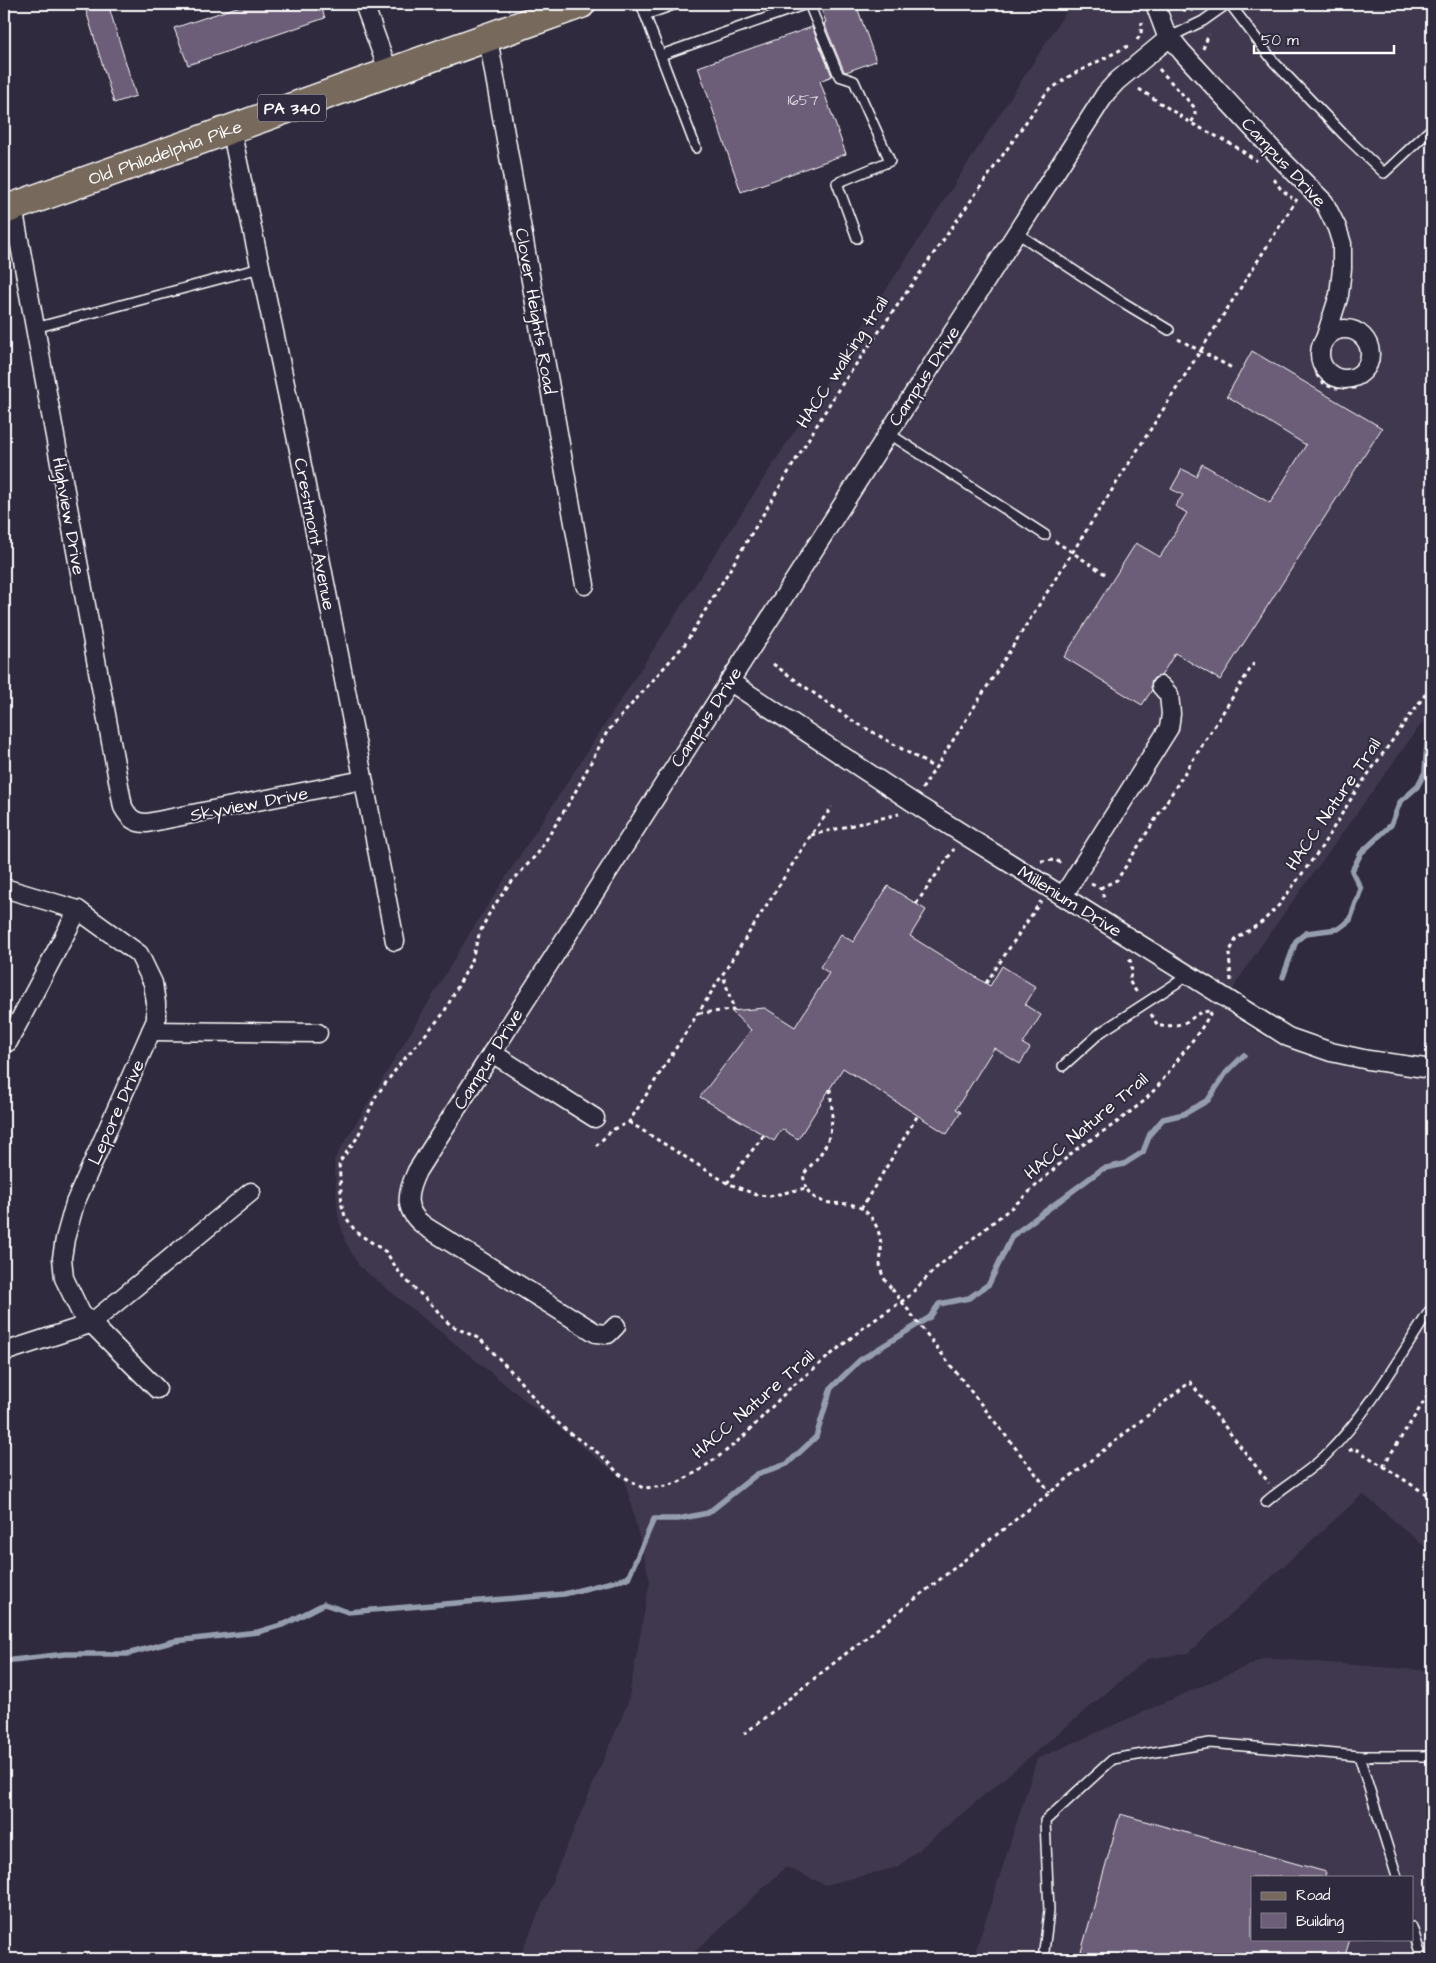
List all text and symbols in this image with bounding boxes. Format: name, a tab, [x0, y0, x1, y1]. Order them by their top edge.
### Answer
scale bar	[1254, 22, 1394, 54]
text: 50 m	[1261, 30, 1299, 51]
house number: 1657	[787, 90, 819, 111]
road number: PA 340	[258, 95, 326, 122]
street label: Campus Drive	[1235, 112, 1332, 213]
street label: Old Philadelphia Pike	[85, 114, 246, 192]
street label: Clover Heights Road	[508, 226, 562, 396]
street label: HACC walking trail	[790, 291, 895, 434]
street label: Campus Drive	[883, 321, 966, 431]
street label: Highview Drive	[45, 455, 91, 577]
street label: Crestmont Avenue	[287, 456, 342, 613]
street label: Campus Drive	[665, 662, 748, 772]
street label: HACC Nature Trail	[1280, 733, 1387, 875]
street label: Skyview Drive	[188, 781, 311, 829]
street label: Millenium Drive	[1013, 859, 1127, 944]
street label: Campus Drive	[447, 1004, 530, 1115]
street label: Lepore Drive	[82, 1055, 151, 1169]
street label: HACC Nature Trail	[1019, 1067, 1154, 1186]
street label: HACC Nature Trail	[687, 1344, 820, 1465]
legend	[1251, 1876, 1414, 1940]
text: Road	[1296, 1885, 1331, 1906]
text: Building	[1296, 1911, 1344, 1933]

